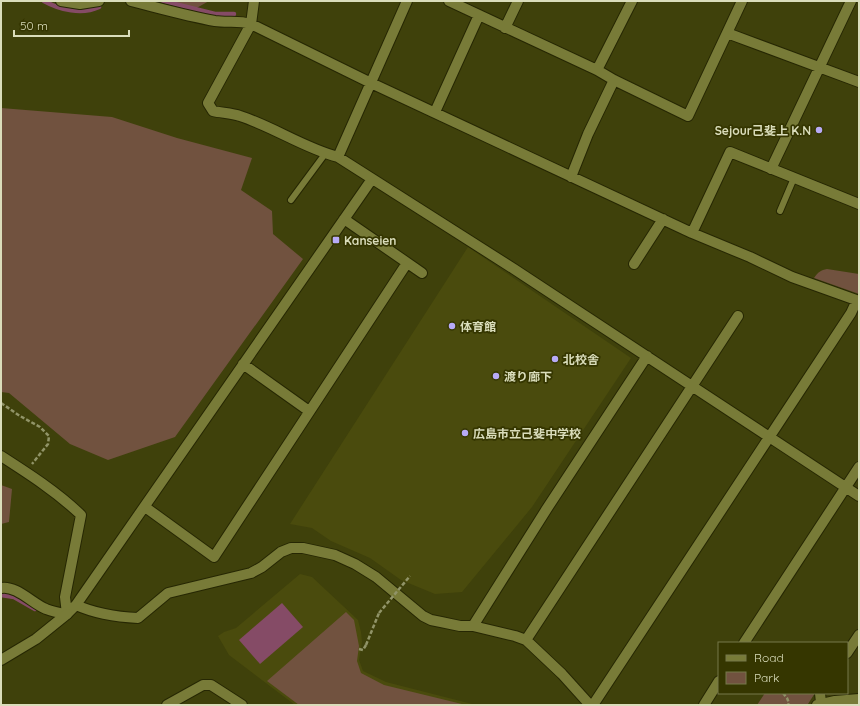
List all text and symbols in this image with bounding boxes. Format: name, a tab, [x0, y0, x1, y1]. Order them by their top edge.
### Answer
scale bar	[14, 12, 129, 38]
text: 50 m	[20, 18, 48, 33]
place label: Sejour己斐上 K.N	[715, 123, 811, 138]
marker: Sejour己斐上 K.N	[814, 125, 824, 135]
place label: Kanseien	[344, 233, 396, 248]
marker: Kanseien	[331, 235, 341, 245]
place label: 体育館	[460, 319, 496, 334]
marker: 体育館	[447, 321, 457, 331]
place label: 北校舎	[563, 352, 599, 367]
marker: 北校舎	[550, 354, 560, 364]
place label: 渡り廊下	[504, 369, 552, 384]
marker: 渡り廊下	[491, 371, 501, 381]
place label: 広島市立己斐中学校	[473, 426, 581, 441]
marker: 広島市立己斐中学校	[460, 428, 470, 438]
legend	[718, 642, 848, 694]
text: Road	[754, 650, 784, 665]
text: Park	[754, 670, 779, 685]

